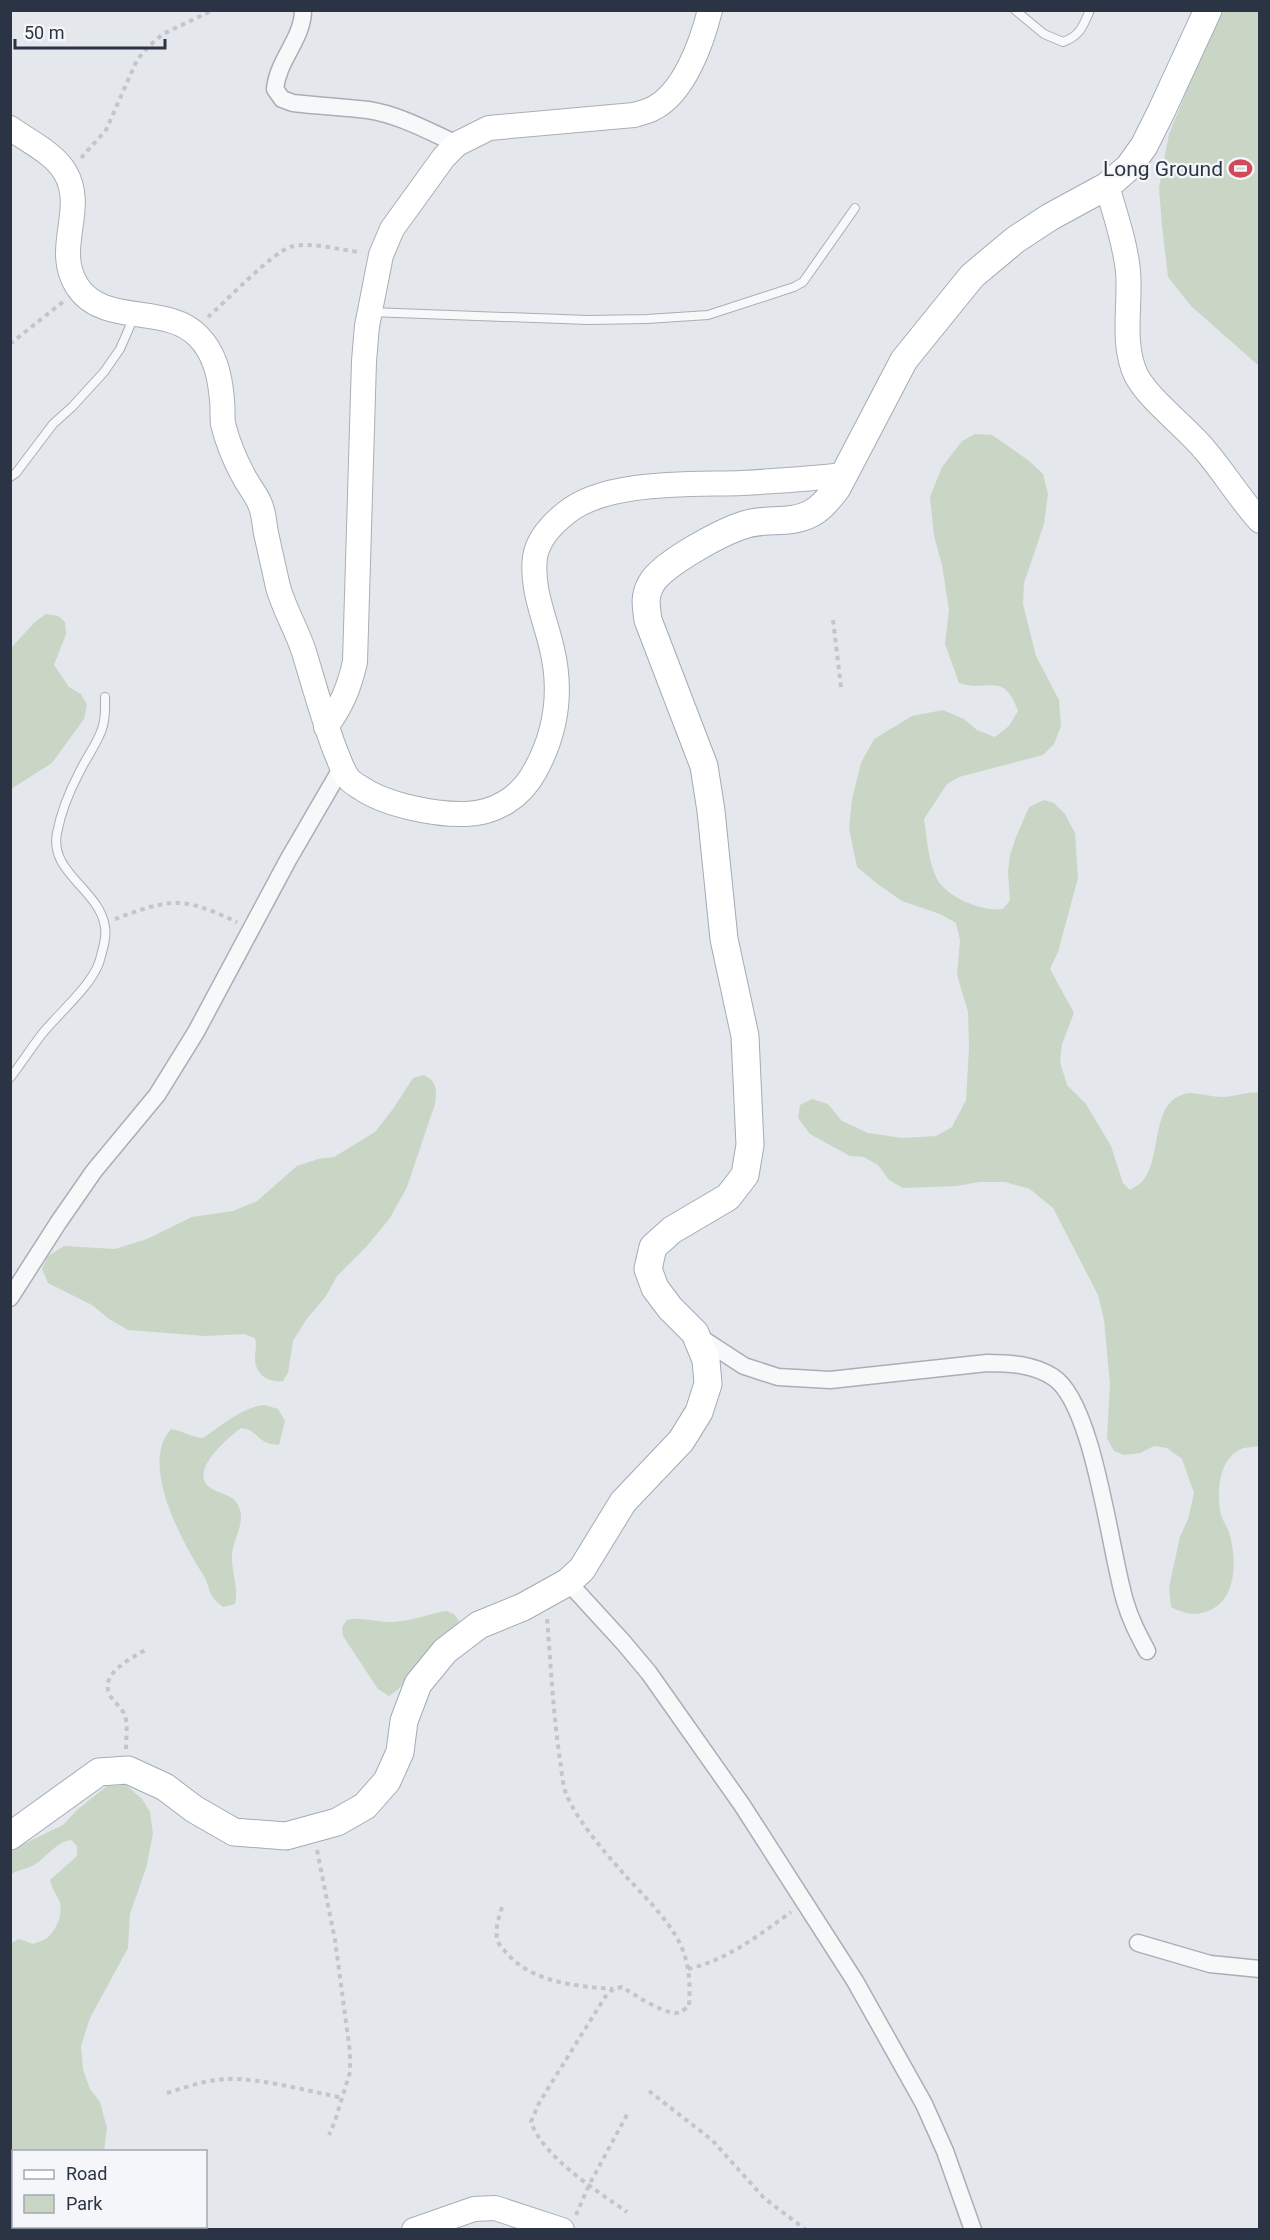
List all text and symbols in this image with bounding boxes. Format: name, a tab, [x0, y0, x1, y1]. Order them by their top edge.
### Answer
scale bar	[15, 12, 165, 50]
text: 50 m	[24, 22, 64, 43]
sports icon: Long Ground	[1228, 156, 1254, 182]
place label: Long Ground	[1103, 157, 1223, 181]
legend	[12, 2150, 207, 2228]
text: Road	[66, 2163, 107, 2184]
text: Park	[66, 2193, 103, 2214]

